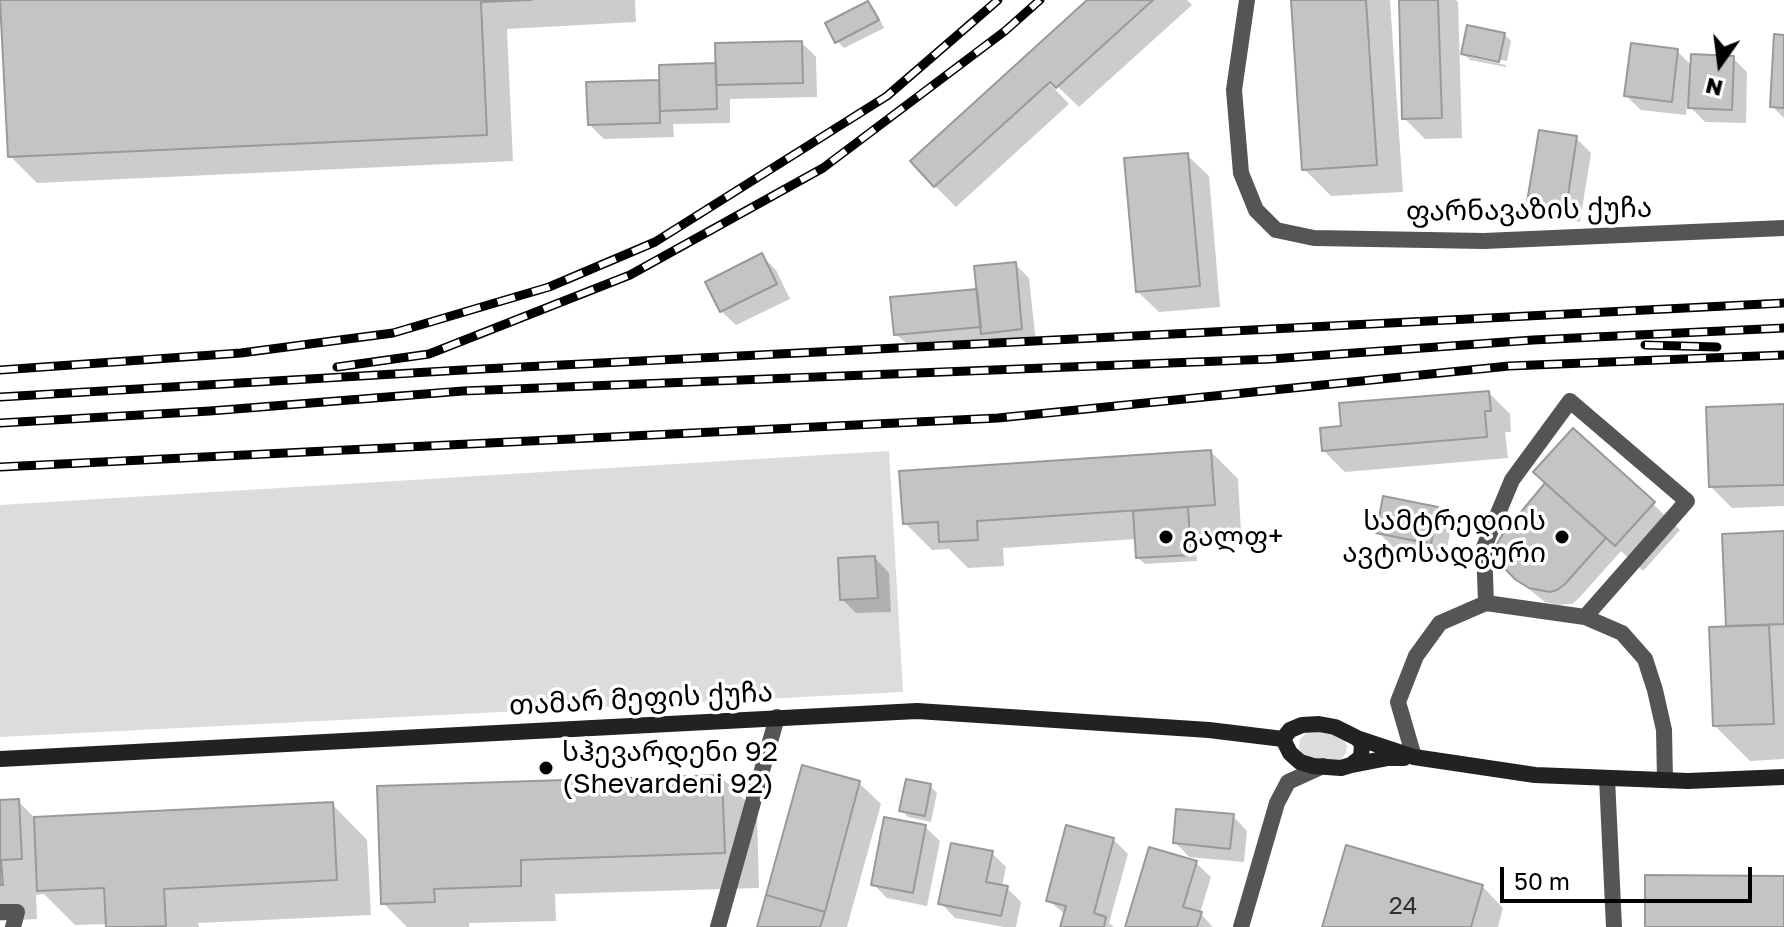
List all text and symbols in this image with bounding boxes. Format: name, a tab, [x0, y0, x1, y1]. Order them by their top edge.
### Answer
north arrow	[1680, 24, 1760, 104]
text: N	[1703, 73, 1725, 103]
street label: ფარნავაზის ქუჩა	[1406, 191, 1652, 229]
place label: სამტრედიის ავტოსადგური	[1342, 504, 1546, 570]
place label: გალფ+	[1182, 520, 1283, 554]
marker: გალფ+	[1157, 528, 1175, 546]
marker: სამტრედიის ავტოსადგური	[1553, 528, 1571, 546]
street label: თამარ მეფის ქუჩა	[508, 675, 774, 723]
place label: სჰევარდენი 92 (Shevardeni 92)	[562, 735, 778, 801]
marker: სჰევარდენი 92 (Shevardeni 92)	[537, 759, 555, 777]
scale bar	[1504, 851, 1756, 901]
text: 50 m	[1514, 866, 1570, 895]
house number: 24	[1389, 892, 1417, 920]

